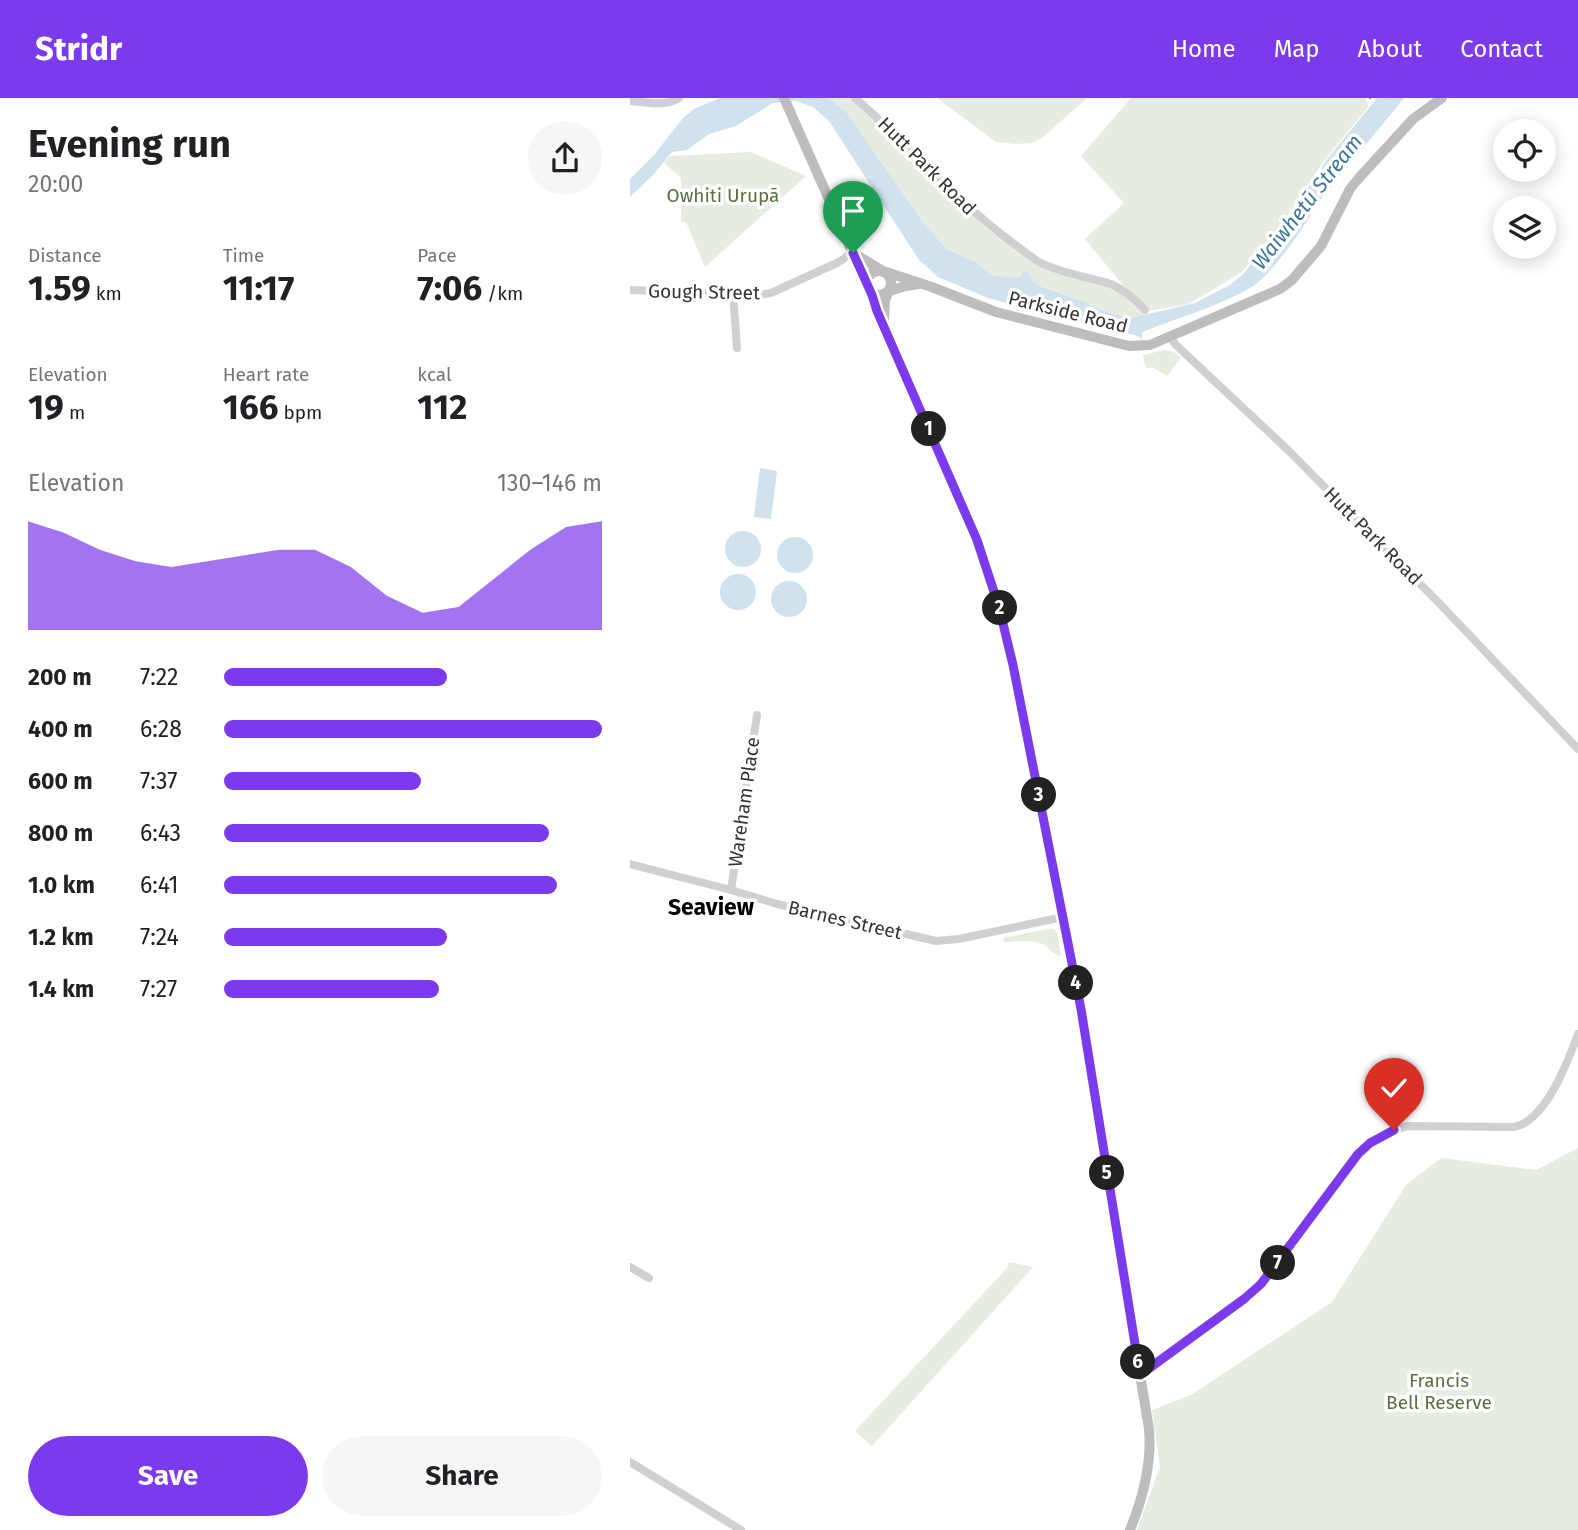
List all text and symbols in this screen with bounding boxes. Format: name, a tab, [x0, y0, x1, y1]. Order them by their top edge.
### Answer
text: Stridr	[35, 29, 122, 69]
text: Home	[1172, 35, 1236, 63]
text: Map	[1274, 35, 1320, 63]
text: About	[1358, 35, 1422, 63]
text: Contact	[1460, 35, 1543, 63]
street label: Hutt Park Road	[873, 112, 981, 220]
map controls	[1493, 119, 1556, 259]
button: locate	[1493, 119, 1556, 182]
text: Evening run	[28, 121, 231, 167]
button: share	[528, 121, 602, 195]
water label: Waiwhetū Stream	[1246, 129, 1368, 275]
text: 20:00	[28, 170, 83, 198]
pin	[823, 181, 883, 253]
park label: Owhiti Urupā	[667, 184, 779, 207]
icon: arrive	[834, 192, 872, 230]
button: layers	[1493, 196, 1556, 259]
text: Distance	[28, 244, 102, 267]
text: Time	[223, 244, 264, 267]
text: Pace	[417, 244, 457, 267]
text: 1.59	[28, 267, 91, 309]
text: 11:17	[223, 267, 294, 309]
text: 7:06	[417, 267, 482, 309]
street label: Gough Street	[648, 280, 760, 304]
text: km	[91, 282, 122, 305]
text: /km	[482, 282, 523, 305]
street label: Parkside Road	[1006, 286, 1130, 338]
text: Elevation	[28, 363, 108, 386]
text: Heart rate	[223, 363, 309, 386]
text: kcal	[417, 363, 452, 386]
text: 19	[28, 386, 64, 428]
text: 166	[223, 386, 278, 428]
text: 112	[417, 386, 467, 428]
text: m	[64, 401, 85, 424]
text: bpm	[278, 401, 322, 424]
pin: 1	[912, 412, 946, 446]
text: 1	[924, 417, 933, 440]
text: Elevation	[28, 469, 124, 497]
text: 130–146 m	[497, 469, 602, 497]
street label: Hutt Park Road	[1319, 482, 1427, 590]
pin: 2	[982, 590, 1018, 626]
text: 2	[995, 596, 1004, 619]
text: 200 m	[28, 663, 92, 691]
text: 7:22	[140, 663, 179, 691]
text: 400 m	[28, 715, 93, 743]
text: 6:28	[140, 715, 182, 743]
street label: Wareham Place	[723, 735, 765, 869]
text: 600 m	[28, 767, 93, 795]
text: 7:37	[140, 767, 178, 795]
pin: 3	[1022, 778, 1056, 812]
text: 3	[1034, 783, 1043, 806]
text: 800 m	[28, 819, 93, 847]
text: 6:43	[140, 819, 181, 847]
text: 1.0 km	[28, 871, 95, 899]
text: 6:41	[140, 871, 179, 899]
district label: Seaview	[668, 893, 755, 921]
street label: Barnes Street	[786, 896, 904, 944]
text: 1.2 km	[28, 923, 94, 951]
text: 7:24	[140, 923, 179, 951]
pin: 4	[1058, 966, 1094, 1001]
text: 4	[1070, 971, 1081, 994]
text: 1.4 km	[28, 975, 94, 1003]
text: 7:27	[140, 975, 177, 1003]
pin	[1364, 1058, 1424, 1130]
icon: check	[1375, 1069, 1413, 1107]
pin: 5	[1090, 1156, 1124, 1190]
text: 5	[1101, 1161, 1112, 1184]
pin: 7	[1260, 1246, 1296, 1280]
text: 7	[1273, 1251, 1282, 1274]
pin: 6	[1120, 1344, 1156, 1380]
text: 6	[1132, 1350, 1143, 1373]
park label: Francis Bell Reserve	[1386, 1369, 1492, 1414]
button: Save	[28, 1436, 308, 1516]
button: Share	[322, 1436, 602, 1516]

